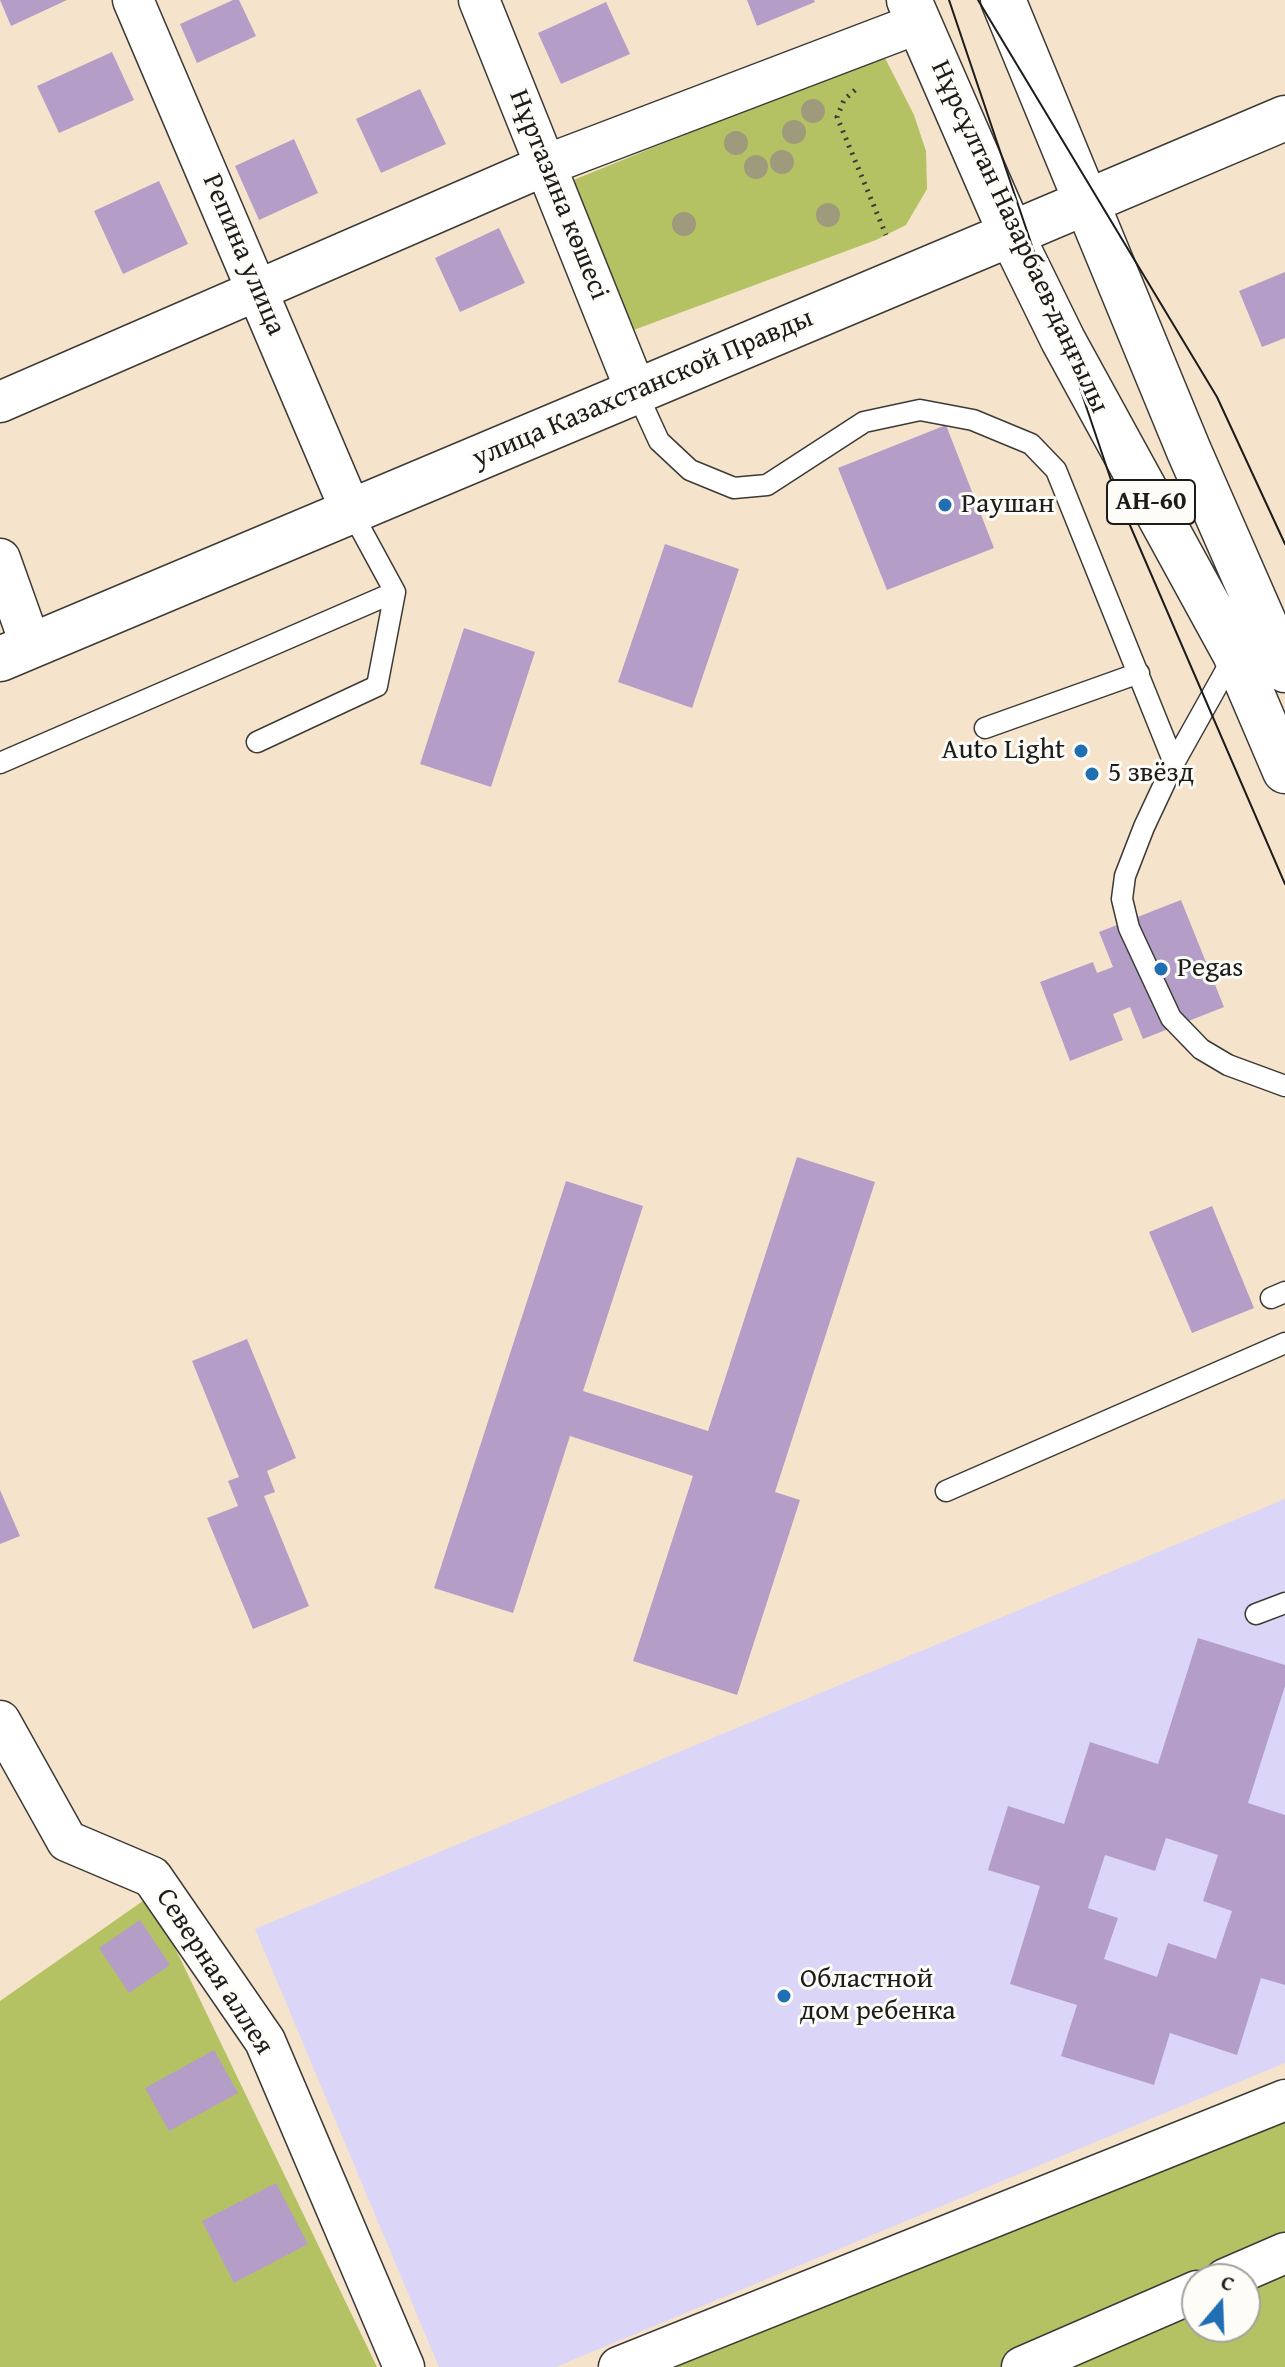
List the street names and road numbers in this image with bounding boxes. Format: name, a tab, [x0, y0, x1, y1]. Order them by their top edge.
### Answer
street label: Нұрсұлтан Назарбаев даңғылы	[922, 55, 1116, 419]
street label: Нұртазина көшесі	[501, 85, 615, 305]
street label: Репина улица	[194, 169, 292, 341]
street label: улица Казахстанской Правды	[468, 302, 818, 476]
road number: АН-60	[1107, 480, 1195, 524]
street label: Северная аллея	[148, 1882, 280, 2062]

